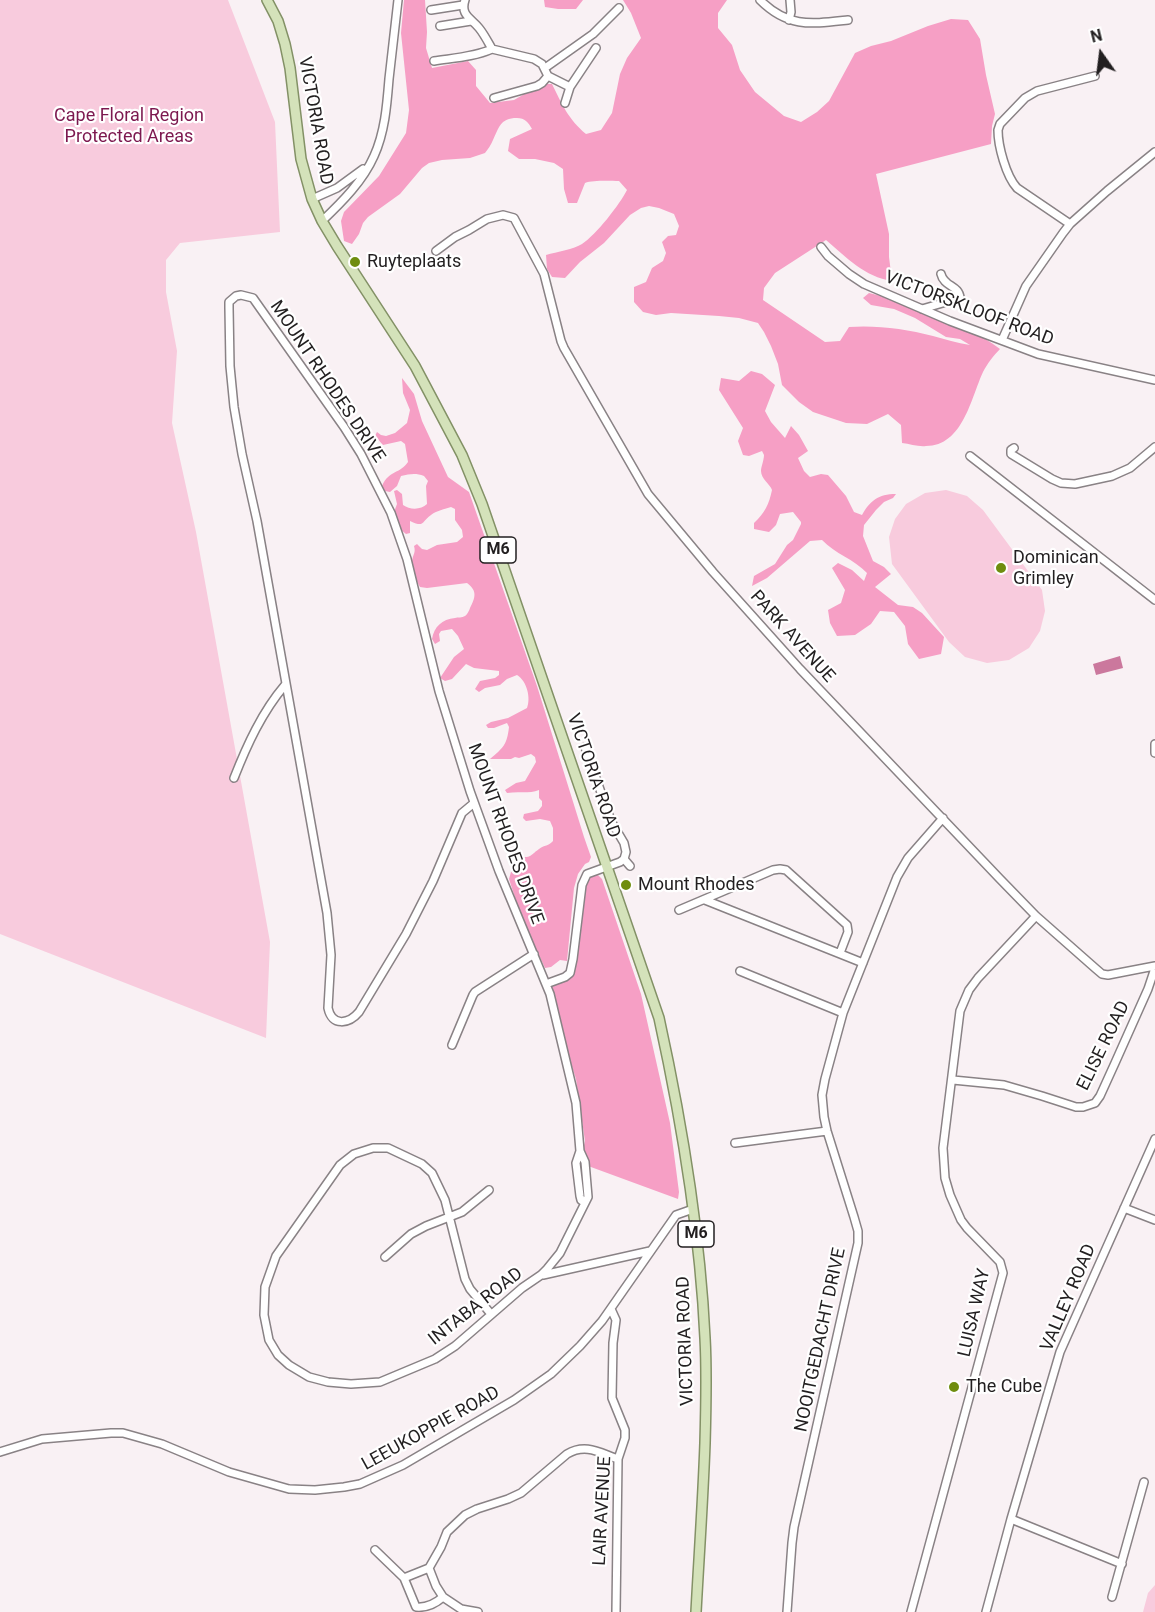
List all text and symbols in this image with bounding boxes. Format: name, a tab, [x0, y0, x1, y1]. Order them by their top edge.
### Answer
north arrow	[1071, 24, 1131, 84]
text: N	[1089, 25, 1104, 47]
street label: VICTORIA ROAD	[293, 55, 337, 187]
park label: Cape Floral Region Protected Areas	[54, 105, 204, 148]
place label: Ruyteplaats	[367, 251, 461, 273]
marker: Ruyteplaats	[348, 255, 362, 269]
street label: VICTORSKLOOF ROAD	[882, 267, 1056, 351]
street label: MOUNT RHODES DRIVE	[265, 297, 389, 467]
road number: M6	[480, 537, 516, 563]
place label: Dominican Grimley	[1013, 547, 1099, 590]
marker: Dominican Grimley	[994, 561, 1008, 575]
street label: PARK AVENUE	[745, 587, 839, 687]
street label: VICTORIA ROAD	[562, 711, 624, 841]
street label: MOUNT RHODES DRIVE	[462, 741, 548, 927]
place label: Mount Rhodes	[638, 874, 754, 896]
marker: Mount Rhodes	[619, 878, 633, 892]
street label: ELISE ROAD	[1073, 998, 1135, 1094]
road number: M6	[678, 1221, 714, 1247]
street label: VALLEY ROAD	[1037, 1241, 1101, 1355]
street label: NOOITGEDACHT DRIVE	[791, 1246, 851, 1434]
street label: INTABA ROAD	[425, 1264, 527, 1350]
street label: LUISA WAY	[954, 1267, 996, 1359]
street label: VICTORIA ROAD	[673, 1276, 699, 1406]
place label: The Cube	[966, 1376, 1042, 1398]
marker: The Cube	[947, 1380, 961, 1394]
street label: LEEUKOPPIE ROAD	[358, 1382, 504, 1476]
street label: LAIR AVENUE	[589, 1456, 617, 1566]

